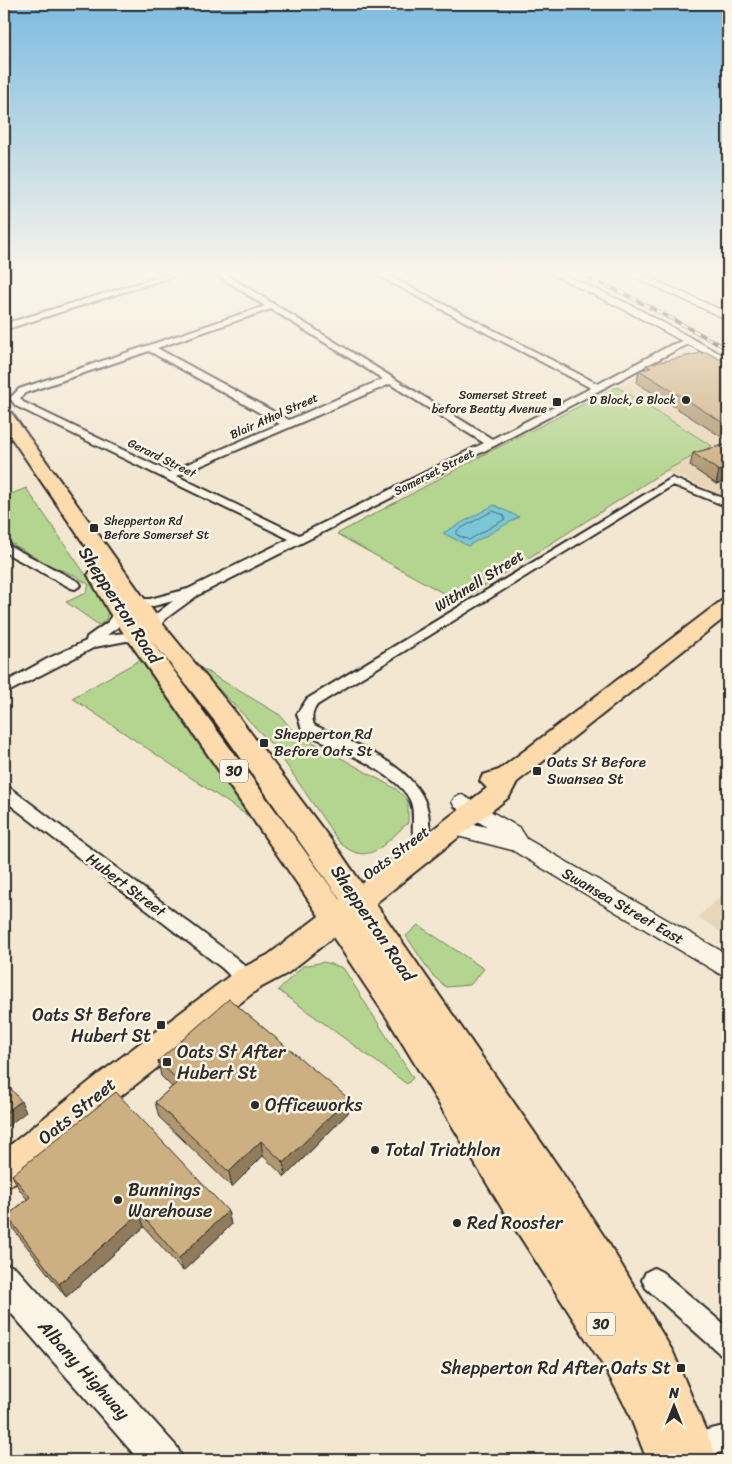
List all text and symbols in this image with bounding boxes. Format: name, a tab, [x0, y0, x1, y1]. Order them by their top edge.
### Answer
place label: Somerset Street before Beatty Avenue	[432, 384, 547, 420]
street label: Blair Athol Street	[226, 387, 322, 445]
place label: D Block, G Block	[590, 389, 676, 411]
marker: D Block, G Block	[680, 394, 692, 406]
marker: Somerset Street before Beatty Avenue	[551, 396, 563, 408]
street label: Gerard Street	[124, 432, 201, 485]
street label: Somerset Street	[390, 442, 478, 502]
place label: Shepperton Rd Before Somerset St	[104, 510, 209, 546]
marker: Shepperton Rd Before Somerset St	[88, 522, 100, 534]
street label: Shepperton Road	[70, 539, 171, 672]
street label: Withnell Street	[429, 543, 530, 619]
place label: Shepperton Rd Before Oats St	[274, 721, 373, 764]
marker: Shepperton Rd Before Oats St	[258, 737, 270, 749]
place label: Oats St Before Swansea St	[547, 749, 646, 792]
road number: 30	[220, 759, 248, 782]
marker: Oats St Before Swansea St	[531, 765, 543, 777]
street label: Oats Street	[357, 819, 435, 887]
street label: Hubert Street	[81, 846, 172, 924]
street label: Shepperton Road	[322, 858, 425, 989]
street label: Swansea Street East	[557, 860, 689, 952]
place label: Oats St Before Hubert St	[32, 999, 151, 1052]
marker: Oats St Before Hubert St	[155, 1019, 167, 1031]
place label: Oats St After Hubert St	[177, 1036, 287, 1089]
marker: Oats St After Hubert St	[161, 1056, 173, 1068]
street label: Oats Street	[30, 1069, 124, 1153]
place label: Officeworks	[265, 1089, 363, 1121]
marker: Officeworks	[249, 1099, 261, 1111]
place label: Total Triathlon	[385, 1134, 501, 1166]
marker: Total Triathlon	[369, 1144, 381, 1156]
place label: Bunnings Warehouse	[128, 1174, 212, 1227]
marker: Bunnings Warehouse	[112, 1194, 124, 1206]
place label: Red Rooster	[467, 1207, 564, 1239]
marker: Red Rooster	[451, 1217, 463, 1229]
street label: Albany Highway	[29, 1312, 139, 1428]
road number: 30	[587, 1312, 615, 1336]
place label: Shepperton Rd After Oats St	[441, 1352, 671, 1384]
marker: Shepperton Rd After Oats St	[675, 1362, 687, 1374]
text: N	[668, 1381, 679, 1406]
north arrow	[650, 1382, 700, 1432]

